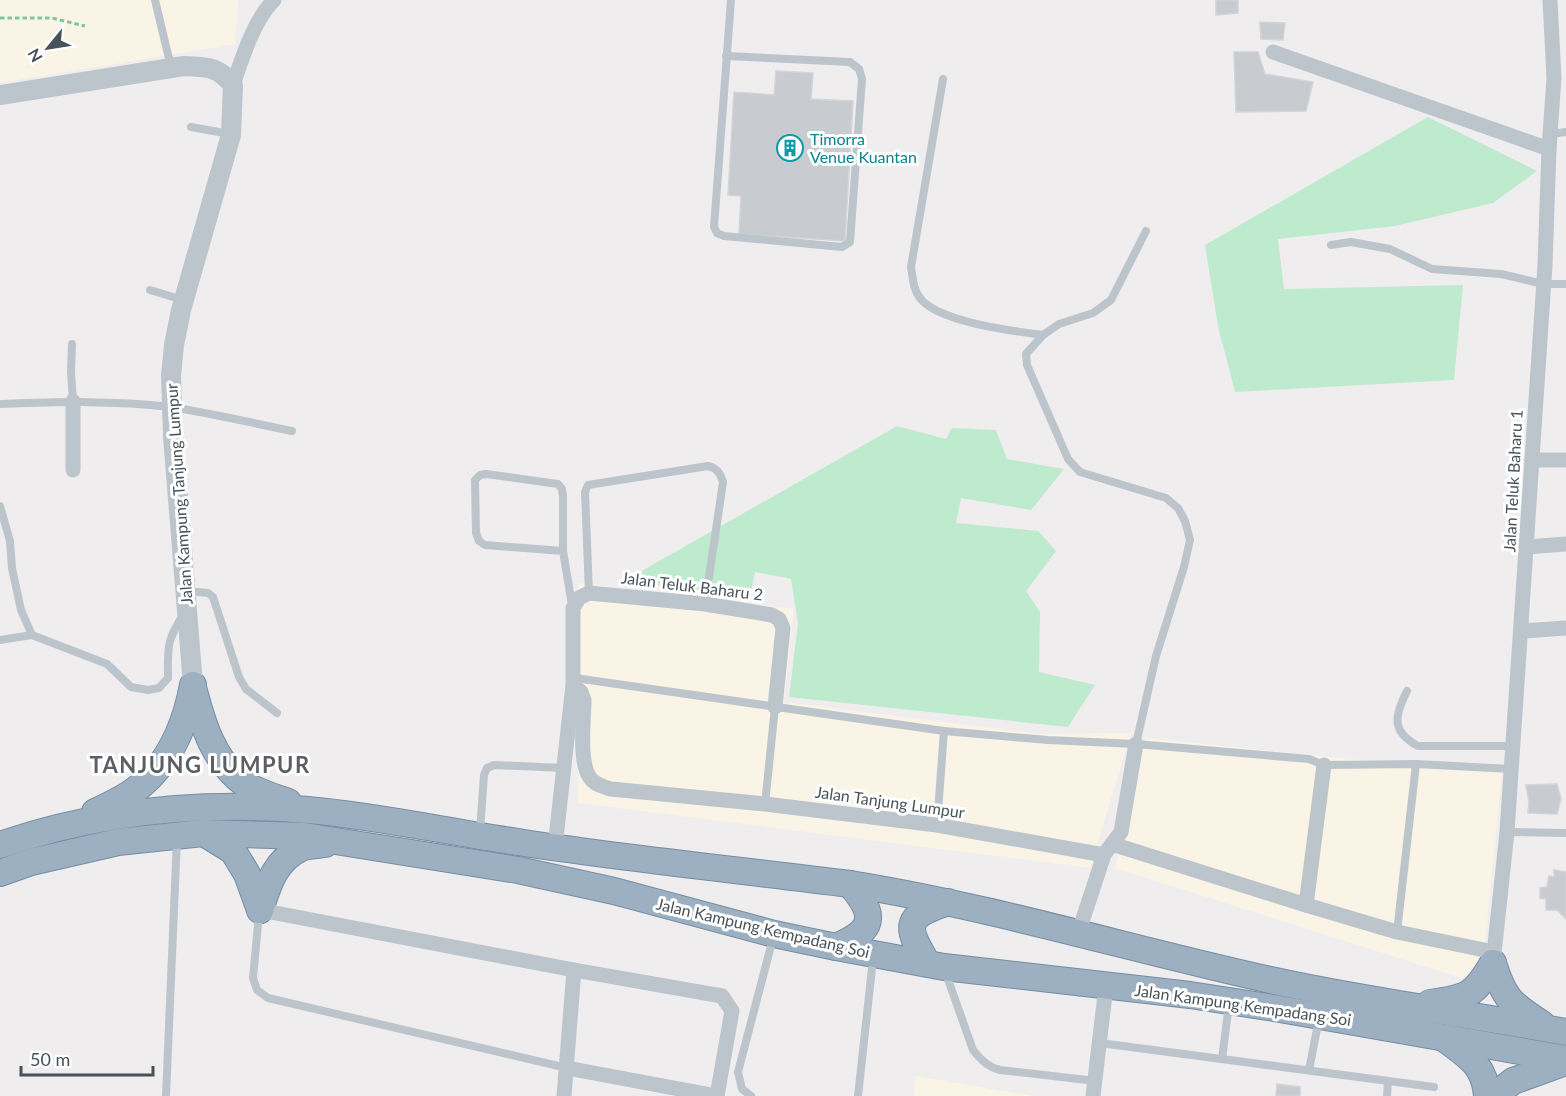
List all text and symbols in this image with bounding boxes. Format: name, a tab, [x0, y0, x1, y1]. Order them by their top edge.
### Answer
north arrow	[18, 18, 78, 78]
text: N	[23, 46, 46, 66]
place label: Timorra Venue Kuantan	[810, 129, 917, 166]
building icon: Timorra Venue Kuantan	[775, 133, 805, 163]
street label: Jalan Kampung Tanjung Lumpur	[161, 383, 196, 605]
street label: Jalan Teluk Baharu 1	[1499, 409, 1526, 553]
street label: Jalan Teluk Baharu 2	[620, 567, 764, 604]
district label: TANJUNG LUMPUR	[89, 751, 311, 778]
street label: Jalan Tanjung Lumpur	[814, 782, 966, 821]
street label: Jalan Kampung Kempadang Soi	[655, 894, 872, 961]
street label: Jalan Kampung Kempadang Soi	[1134, 980, 1353, 1029]
scale bar	[21, 1039, 153, 1077]
text: 50 m	[30, 1048, 70, 1070]

